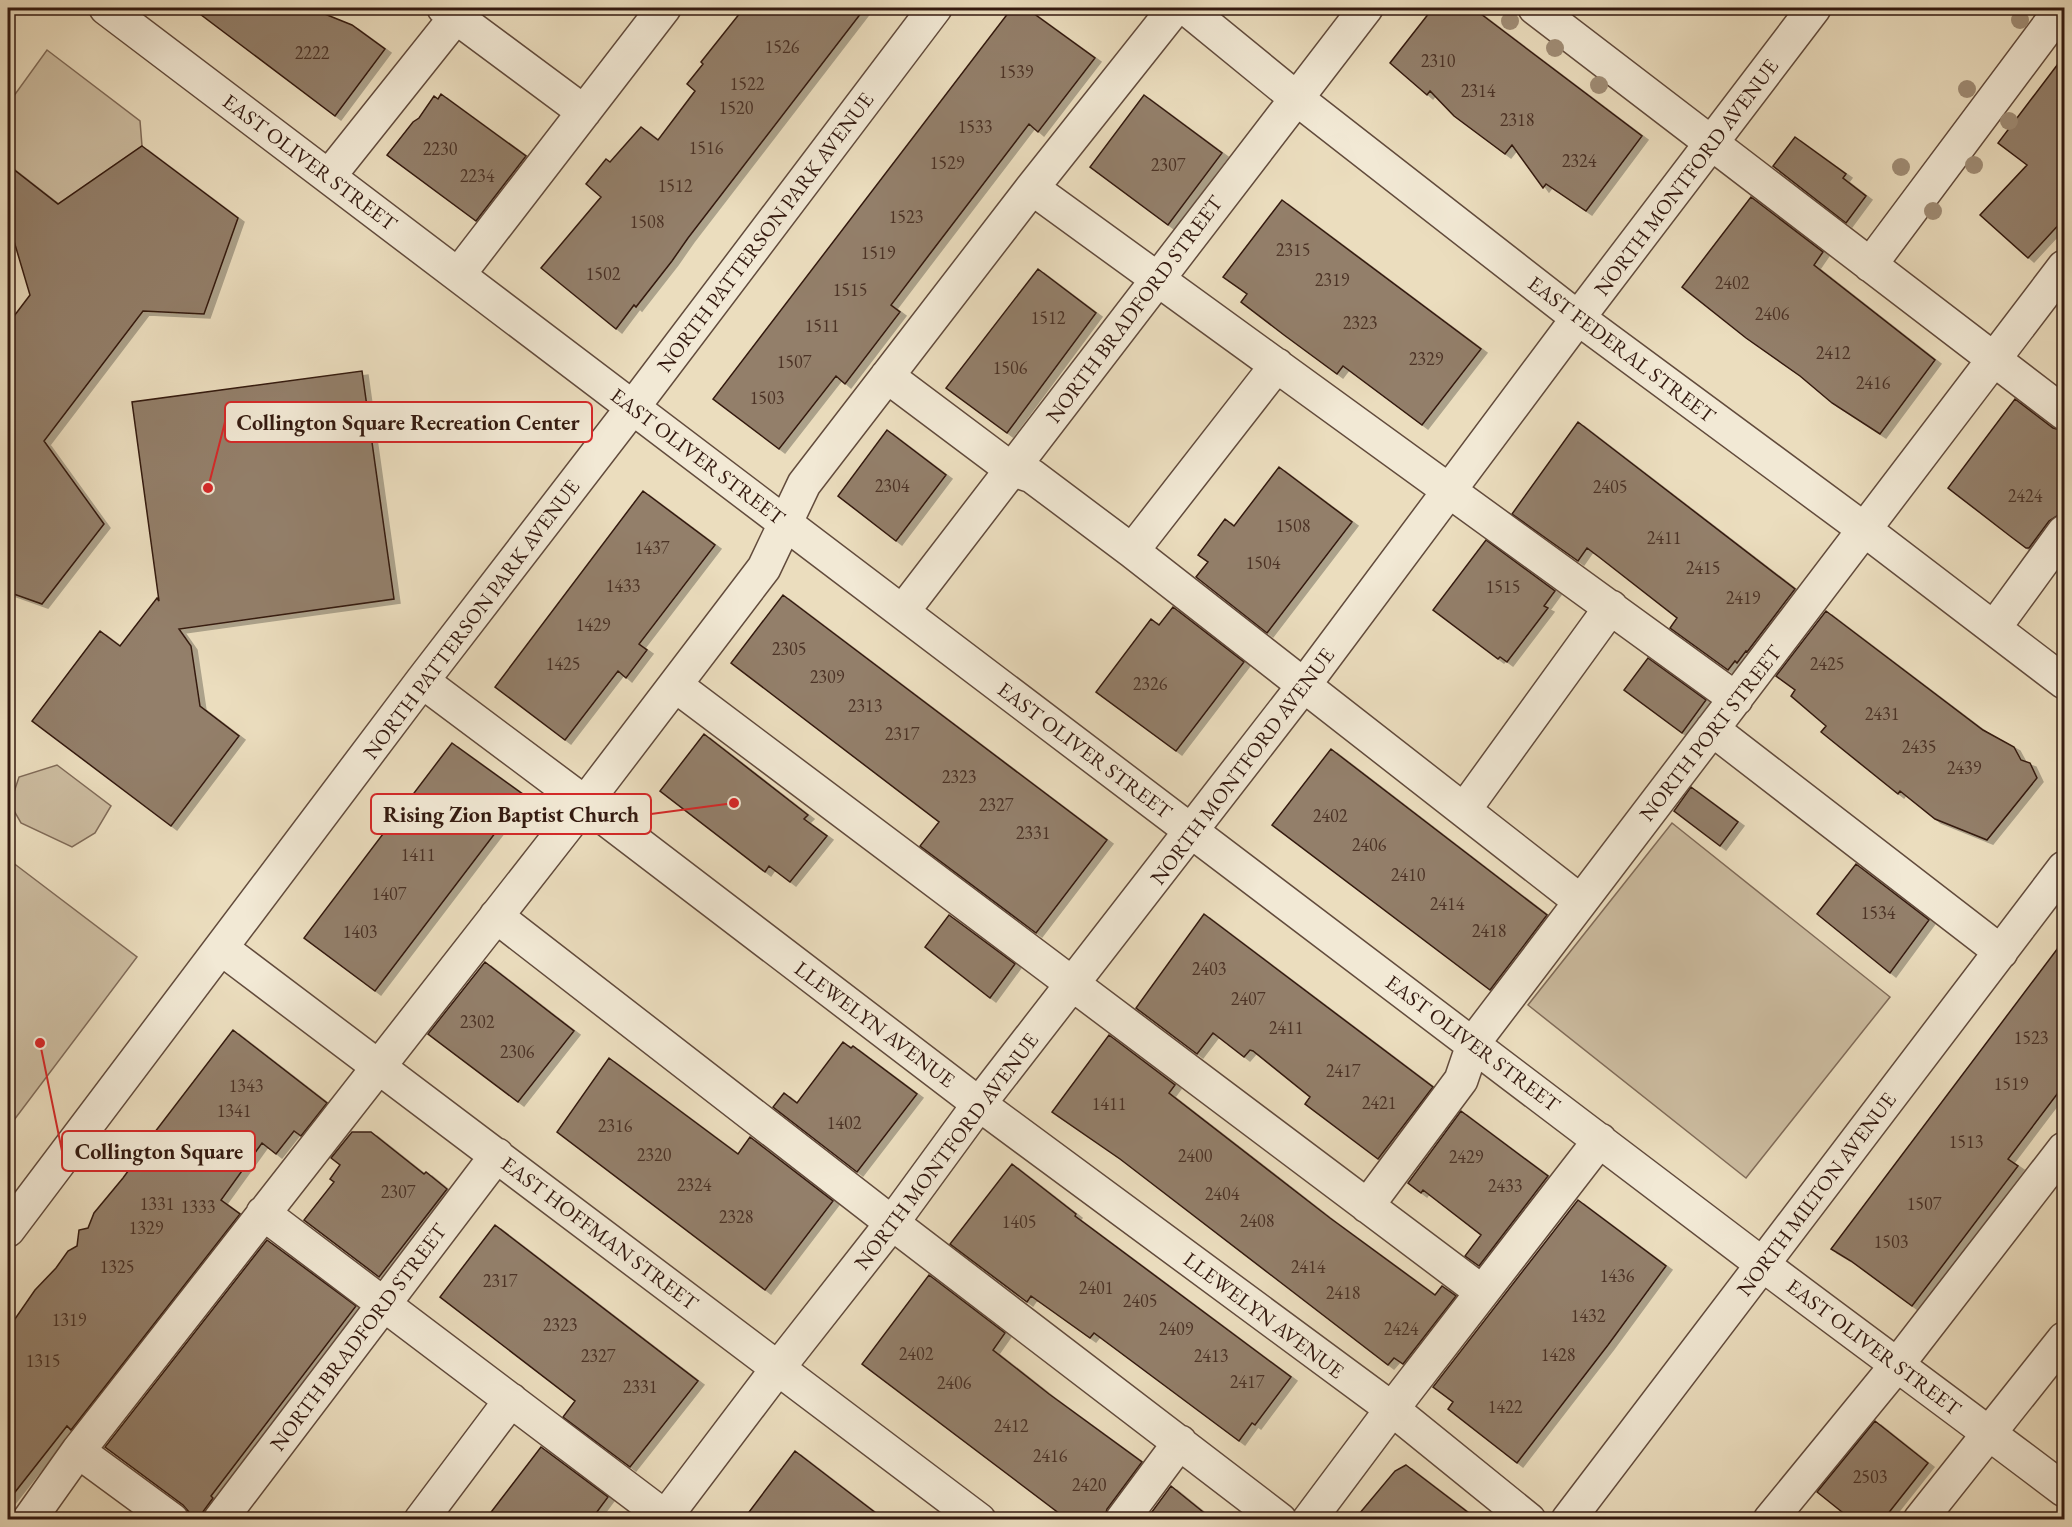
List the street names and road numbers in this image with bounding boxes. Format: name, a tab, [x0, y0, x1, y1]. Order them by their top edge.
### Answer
street label: NORTH MONTFORD AVENUE	[1588, 53, 1784, 301]
street label: NORTH PATTERSON PARK AVENUE	[651, 86, 879, 377]
street label: EAST OLIVER STREET	[217, 88, 403, 237]
street label: NORTH BRADFORD STREET	[1040, 189, 1229, 428]
street label: EAST FEDERAL STREET	[1523, 270, 1722, 429]
street label: EAST OLIVER STREET	[605, 382, 791, 531]
street label: NORTH PATTERSON PARK AVENUE	[357, 473, 585, 764]
street label: NORTH PORT STREET	[1633, 639, 1788, 826]
street label: NORTH MONTFORD AVENUE	[1144, 642, 1340, 890]
street label: EAST OLIVER STREET	[992, 676, 1178, 825]
street label: LLEWELYN AVENUE	[789, 955, 961, 1093]
street label: EAST OLIVER STREET	[1380, 969, 1566, 1118]
street label: NORTH MONTFORD AVENUE	[848, 1027, 1044, 1275]
street label: NORTH MILTON AVENUE	[1730, 1086, 1902, 1301]
street label: EAST HOFFMAN STREET	[496, 1150, 705, 1316]
street label: NORTH BRADFORD STREET	[264, 1217, 453, 1456]
street label: LLEWELYN AVENUE	[1178, 1246, 1350, 1384]
street label: EAST OLIVER STREET	[1781, 1273, 1967, 1422]

